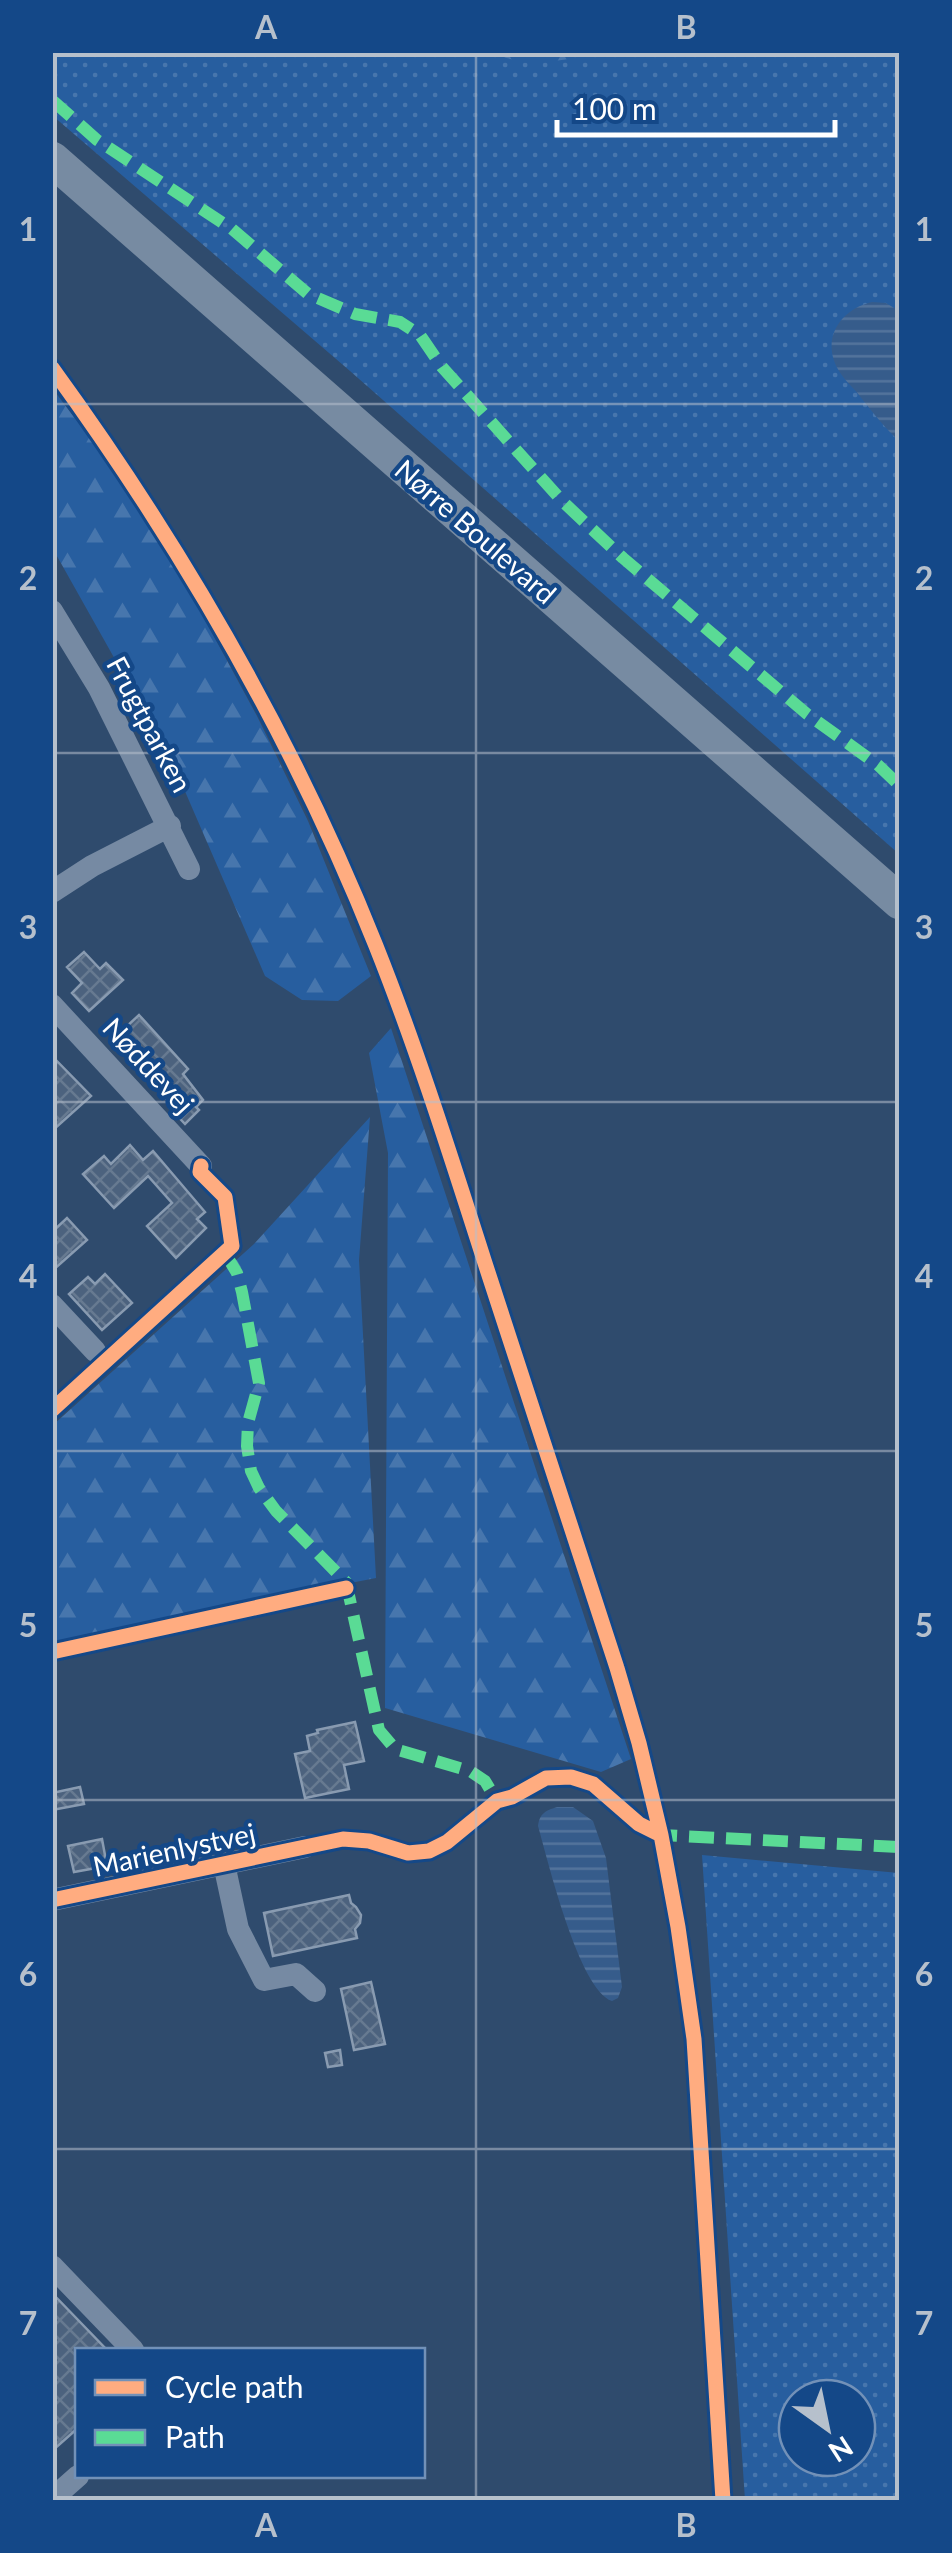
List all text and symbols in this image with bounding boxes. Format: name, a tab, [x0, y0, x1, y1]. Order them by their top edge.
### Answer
text: A	[254, 7, 278, 46]
text: B	[675, 7, 697, 46]
scale bar	[557, 75, 834, 137]
text: 100 m	[572, 90, 657, 126]
text: 1	[19, 209, 37, 248]
text: 1	[915, 209, 933, 248]
street label: Nørre Boulevard	[388, 452, 564, 610]
text: 2	[19, 558, 37, 597]
text: 2	[915, 558, 933, 597]
street label: Frugtparken	[100, 650, 200, 798]
text: 3	[19, 907, 37, 946]
text: 3	[915, 907, 933, 946]
street label: Nøddevej	[96, 1010, 202, 1120]
text: 4	[19, 1256, 37, 1295]
text: 4	[915, 1256, 933, 1295]
text: 5	[19, 1605, 37, 1644]
text: 5	[915, 1605, 933, 1644]
street label: Marienlystvej	[90, 1815, 258, 1883]
text: 6	[19, 1954, 37, 1993]
text: 6	[915, 1954, 933, 1993]
text: 7	[19, 2303, 37, 2342]
text: 7	[915, 2303, 933, 2342]
legend	[75, 2348, 425, 2478]
text: Cycle path	[165, 2368, 304, 2404]
north arrow	[777, 2378, 877, 2478]
text: Path	[165, 2418, 225, 2454]
text: N	[823, 2430, 859, 2470]
text: A	[254, 2505, 278, 2544]
text: B	[675, 2505, 697, 2544]

